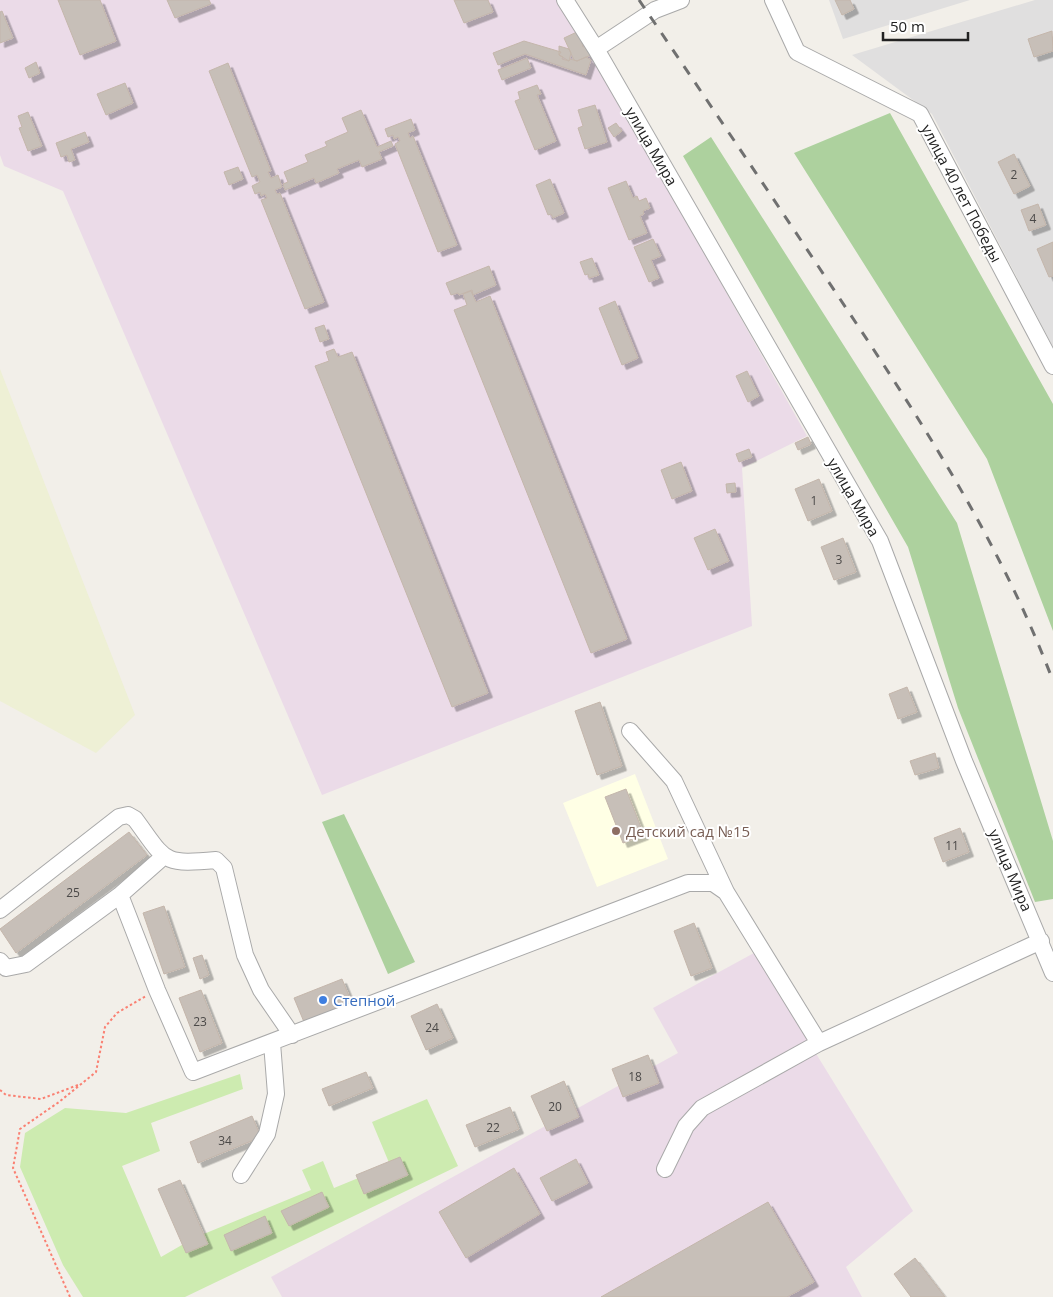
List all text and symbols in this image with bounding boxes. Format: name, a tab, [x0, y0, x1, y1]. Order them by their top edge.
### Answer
scale bar	[883, 10, 968, 42]
text: 50 m	[890, 16, 925, 36]
street label: улица Мира	[621, 103, 683, 189]
street label: улица 40 лет Победы	[917, 120, 1007, 266]
house number: 2	[1011, 166, 1018, 183]
house number: 4	[1030, 210, 1037, 227]
street label: улица Мира	[823, 454, 885, 540]
house number: 1	[811, 492, 817, 509]
house number: 3	[836, 551, 843, 568]
place label: Детский сад №15	[626, 821, 750, 841]
marker: Детский сад №15	[610, 825, 622, 837]
street label: улица Мира	[985, 826, 1037, 914]
house number: 11	[945, 837, 959, 854]
house number: 25	[66, 884, 80, 901]
place label: Степной	[333, 990, 395, 1010]
marker: Степной	[317, 994, 329, 1006]
house number: 23	[193, 1013, 207, 1030]
house number: 24	[425, 1019, 439, 1036]
house number: 18	[628, 1068, 642, 1085]
house number: 20	[548, 1098, 562, 1115]
house number: 22	[486, 1119, 500, 1136]
house number: 34	[218, 1132, 232, 1149]

